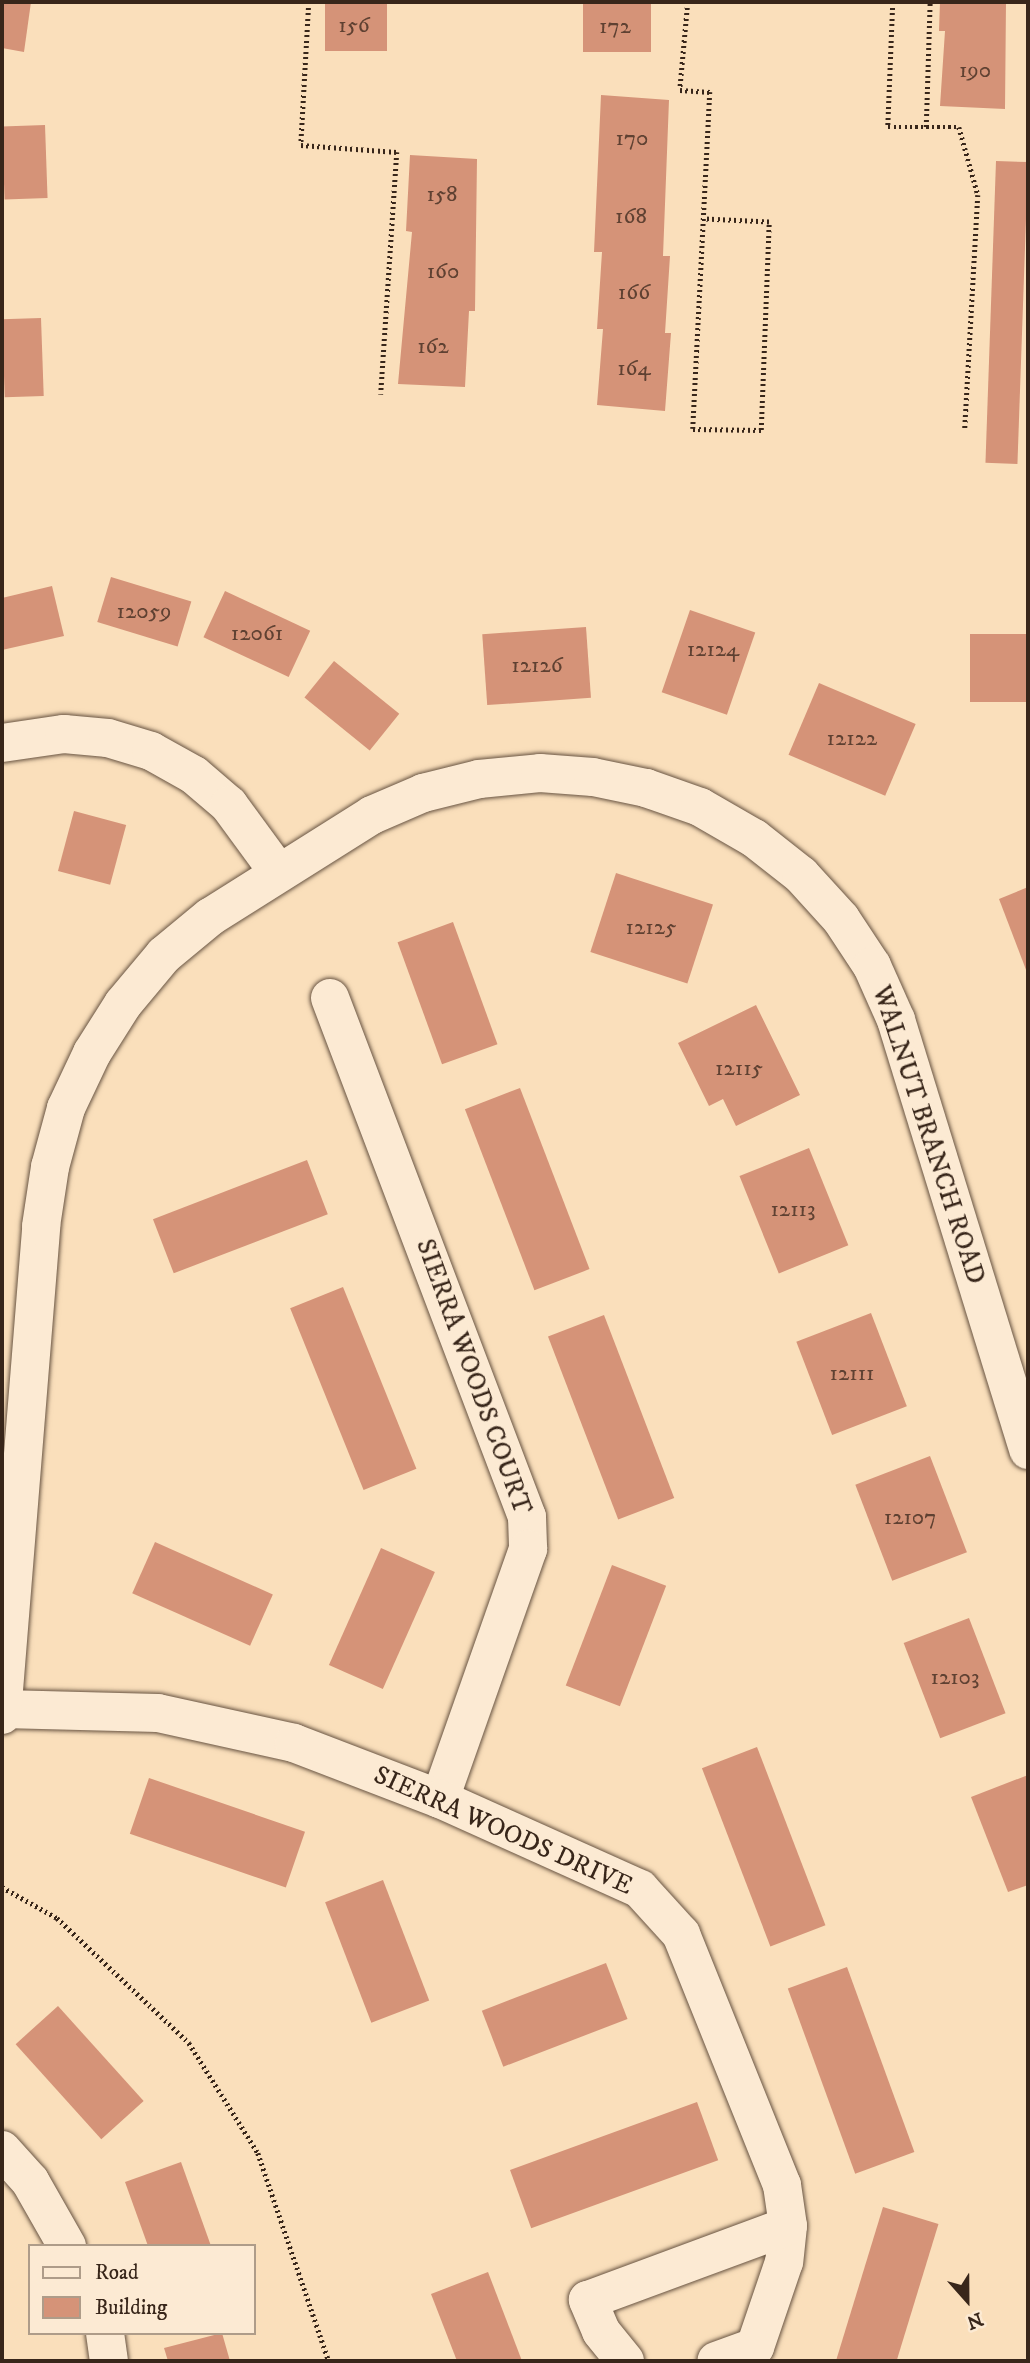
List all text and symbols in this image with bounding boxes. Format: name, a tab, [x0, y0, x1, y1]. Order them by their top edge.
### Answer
house number: 156	[338, 12, 370, 40]
house number: 172	[599, 13, 631, 41]
house number: 190	[959, 57, 991, 85]
house number: 170	[616, 125, 648, 153]
house number: 158	[426, 181, 458, 209]
house number: 168	[615, 203, 647, 231]
house number: 160	[427, 258, 459, 286]
house number: 166	[618, 279, 650, 307]
house number: 162	[417, 333, 449, 361]
house number: 164	[617, 355, 651, 383]
house number: 12059	[116, 598, 172, 626]
house number: 12061	[231, 620, 283, 648]
house number: 12124	[687, 636, 739, 664]
house number: 12126	[511, 652, 563, 680]
house number: 12122	[827, 725, 877, 753]
house number: 12125	[626, 914, 676, 942]
street label: WALNUT BRANCH ROAD	[865, 982, 991, 1288]
house number: 12115	[715, 1055, 763, 1083]
house number: 12113	[770, 1196, 816, 1224]
street label: SIERRA WOODS COURT	[409, 1235, 537, 1519]
house number: 12111	[829, 1360, 875, 1388]
house number: 12107	[884, 1504, 936, 1532]
house number: 12103	[930, 1664, 980, 1692]
street label: SIERRA WOODS DRIVE	[369, 1760, 637, 1902]
legend	[28, 2244, 256, 2335]
text: Road	[95, 2260, 139, 2286]
north arrow	[932, 2265, 1002, 2335]
text: Building	[95, 2295, 167, 2321]
text: N	[963, 2307, 986, 2334]

